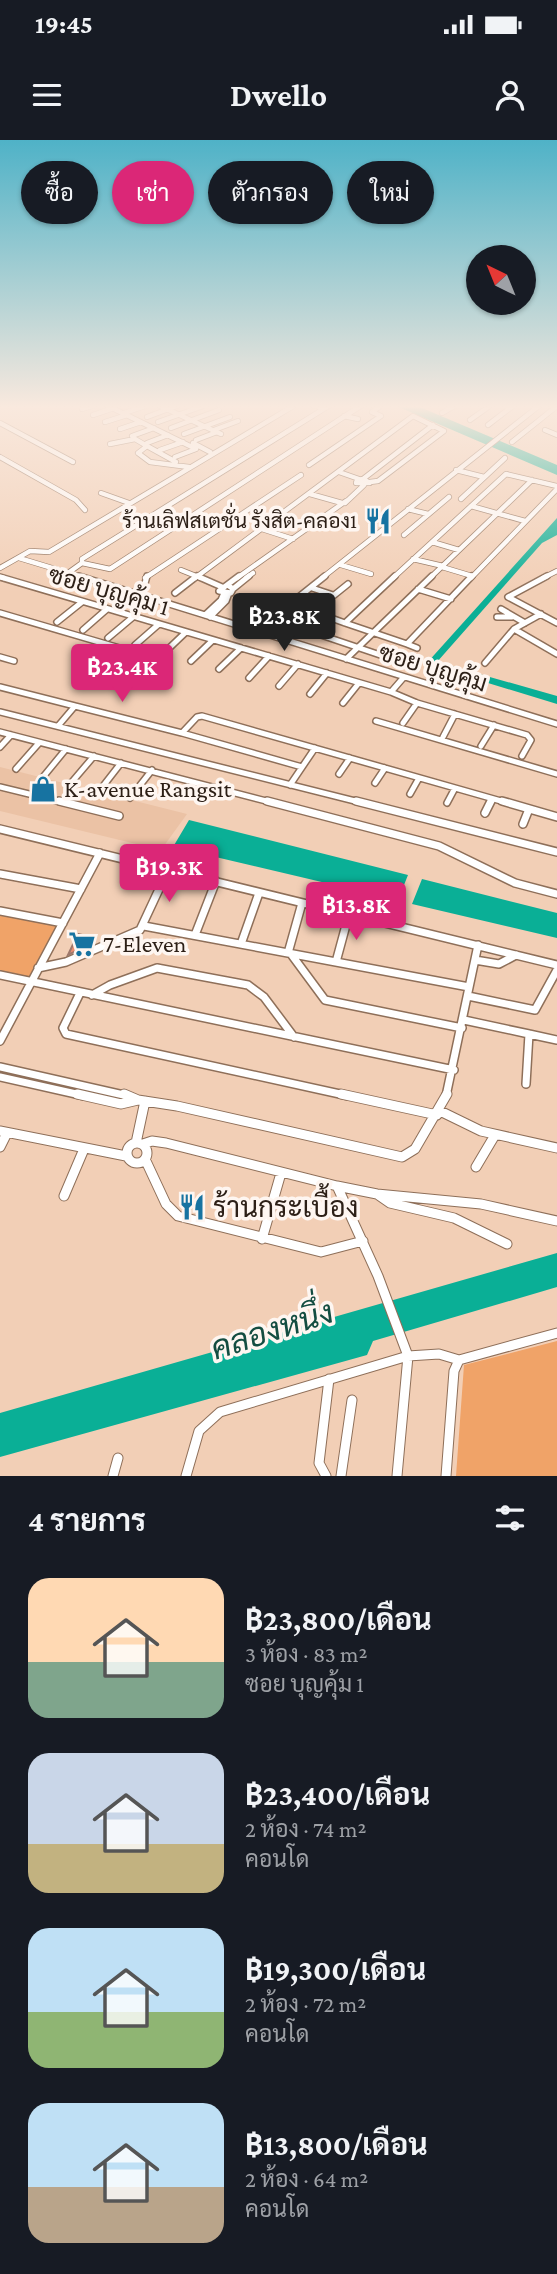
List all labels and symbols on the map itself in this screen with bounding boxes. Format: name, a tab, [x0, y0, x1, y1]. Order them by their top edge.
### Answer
north arrow	[466, 245, 536, 315]
place label: ร้านเลิฟสเตชั่น รังสิต-คลอง1	[122, 502, 357, 533]
restaurant icon: ร้านเลิฟสเตชั่น รังสิต-คลอง1	[363, 506, 393, 536]
street label: ซอย บุญคุ้ม 1	[45, 559, 173, 624]
pin: ฿23.8K	[227, 594, 341, 653]
street label: ซอย บุญคุ้ม	[375, 637, 491, 700]
pin: ฿23.4K	[65, 644, 179, 704]
shop icon: K-avenue Rangsit	[28, 774, 58, 804]
place label: K-avenue Rangsit	[64, 775, 233, 802]
pin: ฿19.3K	[112, 844, 226, 904]
pin: ฿13.8K	[299, 882, 413, 942]
supermarket icon: 7-Eleven	[67, 929, 97, 959]
place label: 7-Eleven	[103, 930, 187, 957]
place label: ร้านกระเบื้อง	[213, 1183, 359, 1223]
restaurant icon: ร้านกระเบื้อง	[177, 1192, 207, 1222]
water label: คลองหนึ่ง	[203, 1284, 338, 1367]

